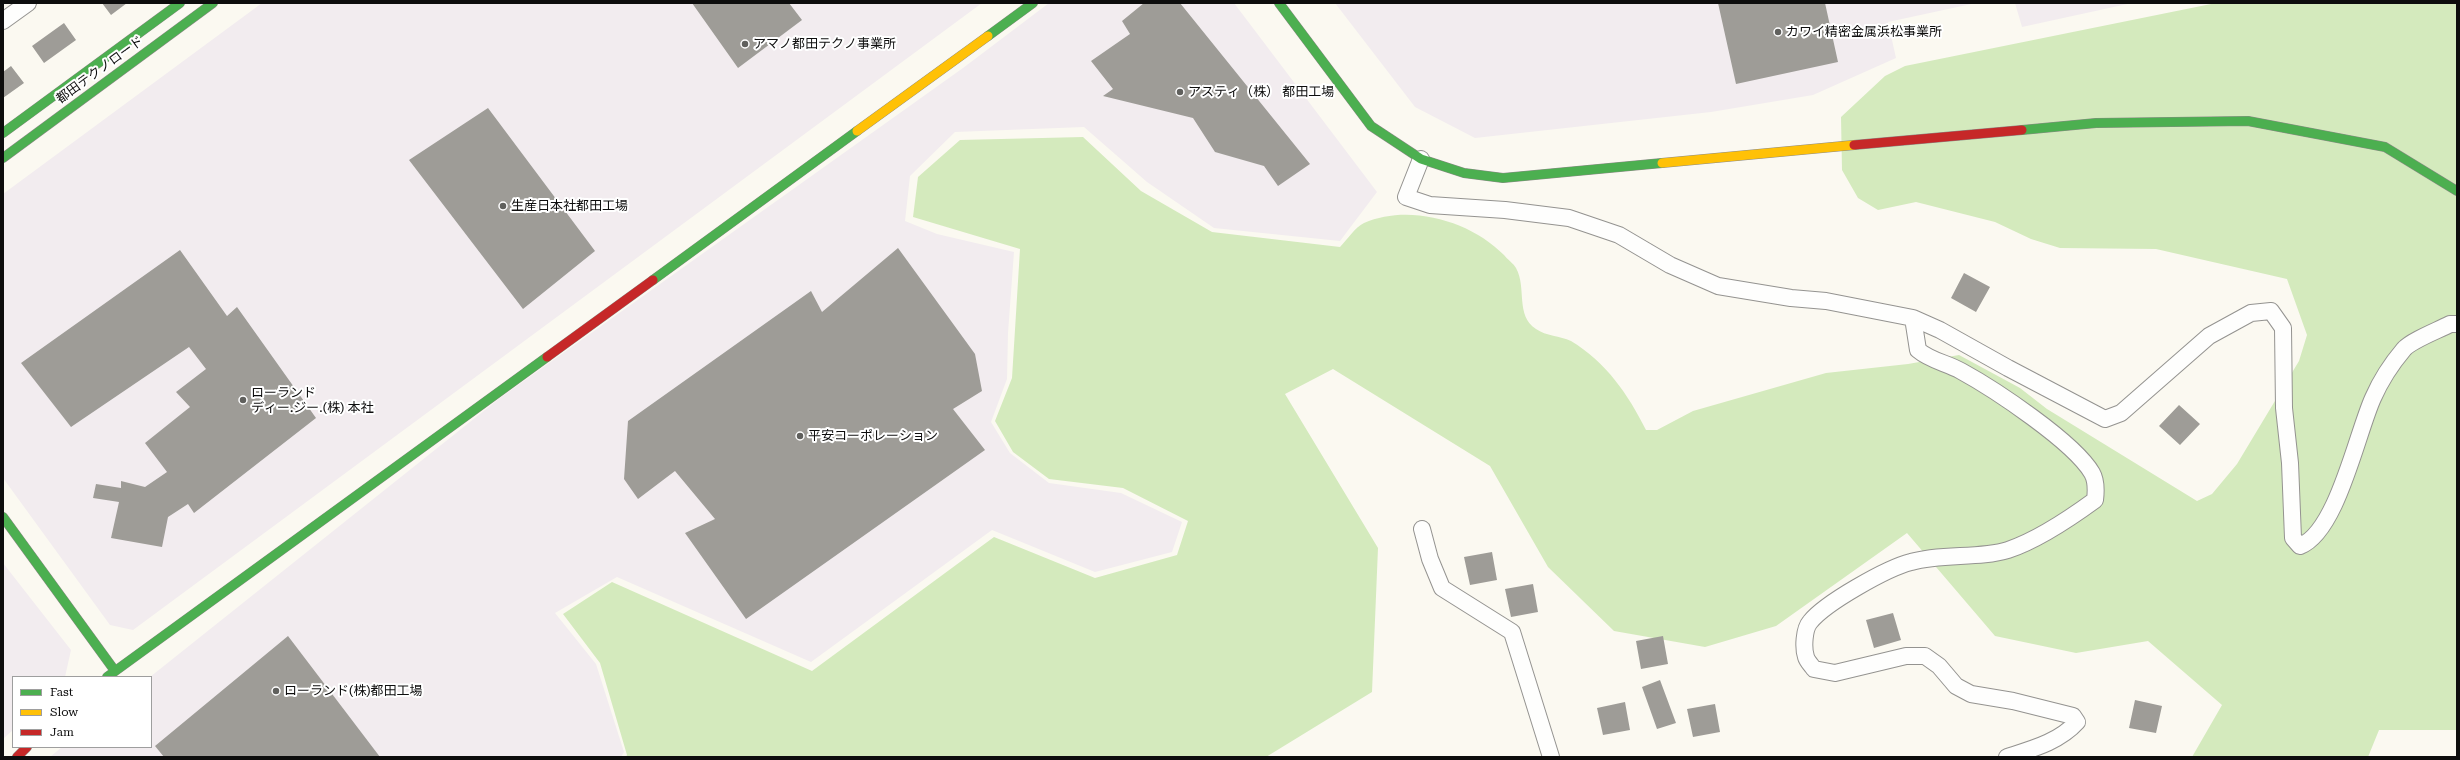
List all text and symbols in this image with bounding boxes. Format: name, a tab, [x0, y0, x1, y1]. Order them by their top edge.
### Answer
place label: カワイ精密金属浜松事業所	[1786, 24, 1942, 40]
marker: カワイ精密金属浜松事業所	[1773, 27, 1783, 37]
street label: 都田テクノロード	[53, 33, 147, 107]
place label: アマノ都田テクノ事業所	[753, 36, 896, 52]
marker: アマノ都田テクノ事業所	[740, 39, 750, 49]
place label: アスティ（株） 都田工場	[1188, 84, 1334, 100]
marker: アスティ（株） 都田工場	[1175, 87, 1185, 97]
place label: 生産日本社都田工場	[511, 198, 628, 214]
marker: 生産日本社都田工場	[498, 201, 508, 211]
place label: ローランド ディー.ジー.(株) 本社	[251, 385, 373, 416]
marker: ローランド ディー.ジー.(株) 本社	[238, 395, 248, 405]
place label: 平安コーポレーション	[808, 428, 938, 444]
marker: 平安コーポレーション	[795, 431, 805, 441]
legend	[12, 676, 152, 748]
place label: ローランド(株)都田工場	[284, 683, 423, 699]
text: Fast	[50, 685, 73, 699]
marker: ローランド(株)都田工場	[271, 686, 281, 696]
text: Slow	[50, 705, 78, 719]
text: Jam	[50, 725, 74, 739]

